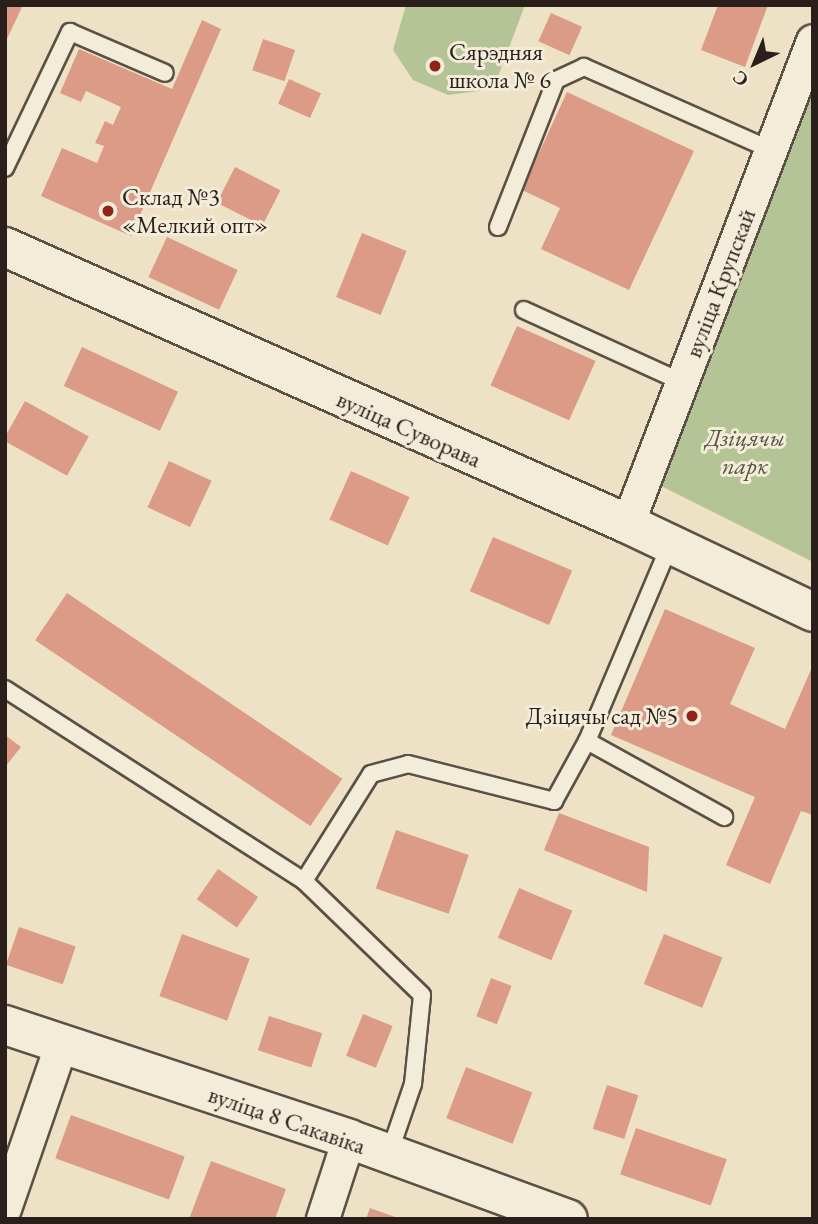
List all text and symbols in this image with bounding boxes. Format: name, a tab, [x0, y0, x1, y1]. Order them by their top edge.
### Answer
north arrow	[720, 28, 790, 98]
place label: Сярэдняя школа № 6	[449, 38, 551, 94]
marker: Сярэдняя школа № 6	[427, 58, 443, 74]
text: С	[727, 65, 754, 92]
place label: Склад №3 «Мелкий опт»	[122, 183, 268, 239]
marker: Склад №3 «Мелкий опт»	[100, 203, 116, 219]
street label: вуліца Крупскай	[678, 205, 762, 361]
street label: вуліца Суворава	[332, 384, 486, 474]
park label: Дзіцячы парк	[705, 424, 785, 480]
place label: Дзіцячы сад №5	[526, 702, 678, 730]
marker: Дзіцячы сад №5	[684, 708, 700, 724]
street label: вуліца 8 Сакавіка	[205, 1080, 369, 1160]

